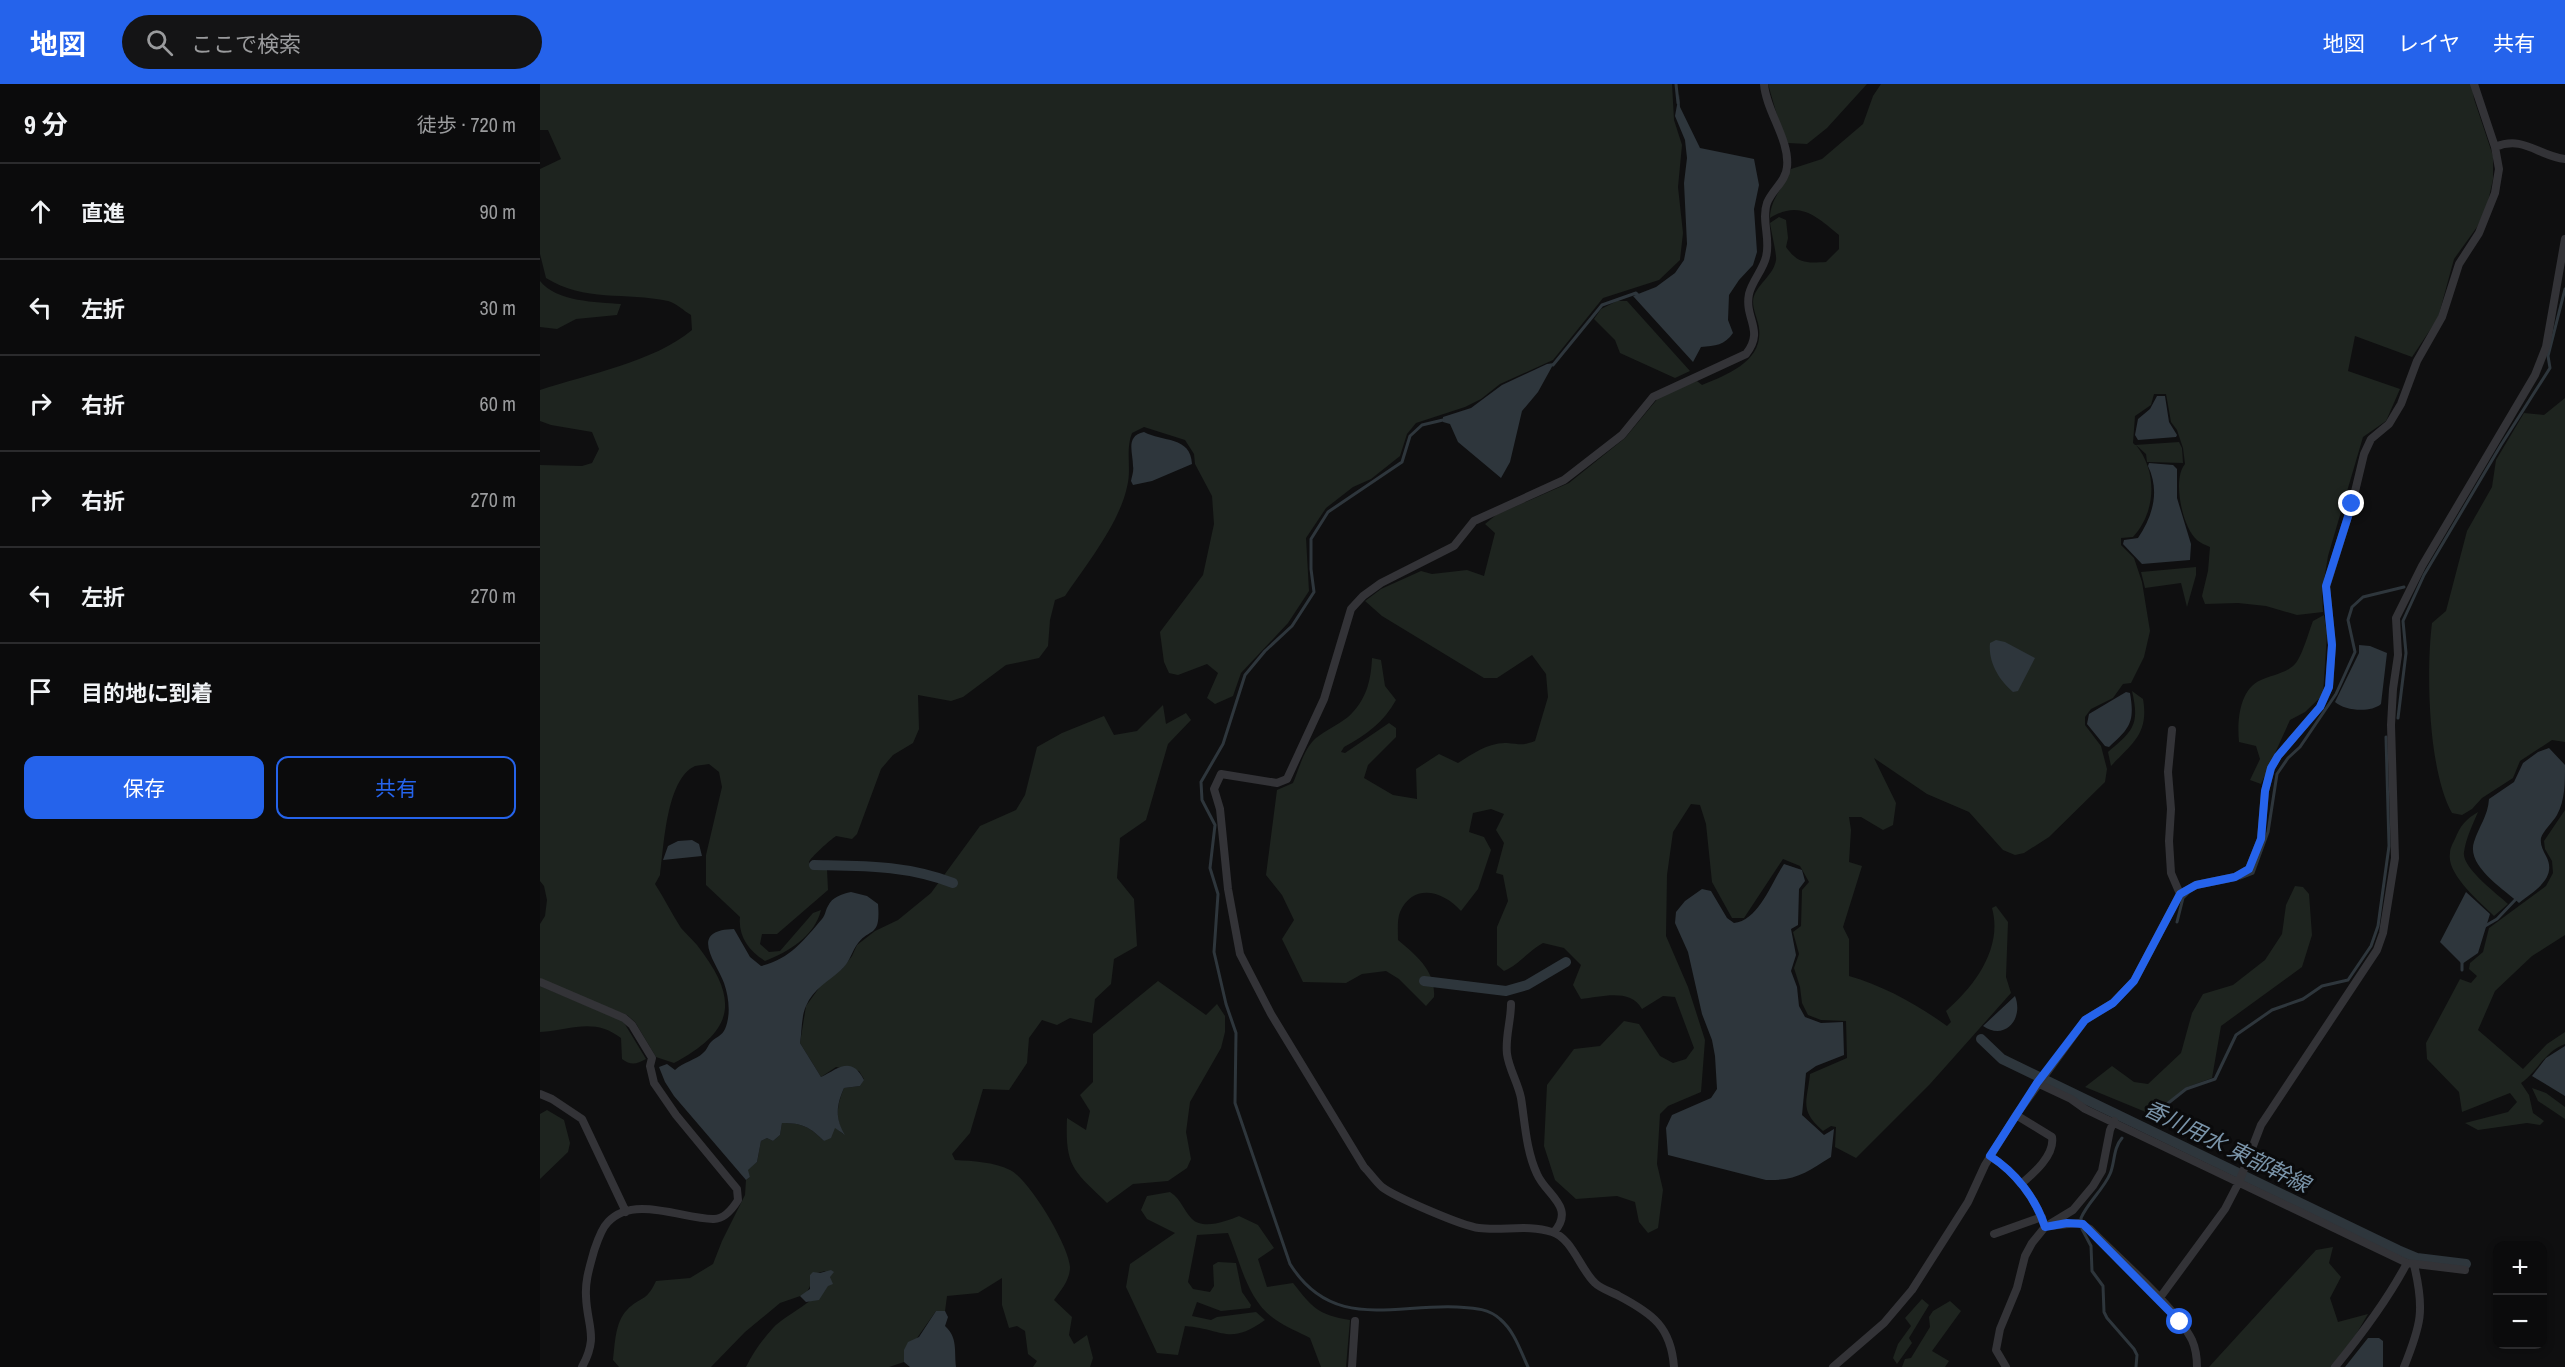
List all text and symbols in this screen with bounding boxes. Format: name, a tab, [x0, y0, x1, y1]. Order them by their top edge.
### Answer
search box	[122, 15, 542, 69]
text: 地図	[30, 25, 86, 63]
icon: search	[143, 26, 176, 59]
text: ここで検索	[191, 29, 301, 59]
text: 地図	[2323, 29, 2365, 58]
text: レイヤ	[2398, 29, 2460, 58]
text: 共有	[2493, 29, 2535, 58]
text: 9 分	[24, 107, 68, 142]
text: 徒歩 · 720 m	[417, 111, 516, 138]
icon: ahead	[24, 195, 57, 228]
text: 直進	[81, 198, 125, 228]
text: 90 m	[480, 198, 516, 225]
icon: left	[24, 291, 57, 324]
text: 左折	[81, 294, 125, 324]
text: 30 m	[480, 294, 516, 321]
icon: right	[24, 387, 57, 420]
text: 右折	[81, 390, 125, 420]
text: 60 m	[480, 390, 516, 417]
icon: right	[24, 483, 57, 516]
text: 右折	[81, 486, 125, 516]
text: 270 m	[470, 486, 516, 513]
route end	[2338, 490, 2364, 516]
icon: left	[24, 579, 57, 612]
text: 左折	[81, 582, 125, 612]
text: 270 m	[470, 582, 516, 609]
icon: arrive	[24, 675, 57, 708]
text: 目的地に到着	[81, 678, 213, 708]
button: 保存	[24, 756, 264, 819]
button: 共有	[276, 756, 516, 819]
water label: 香川用水 東部幹線	[2139, 1093, 2318, 1200]
map controls	[2493, 1241, 2547, 1349]
button: +	[2493, 1241, 2547, 1295]
button: −	[2493, 1295, 2547, 1349]
route start	[2166, 1308, 2192, 1334]

